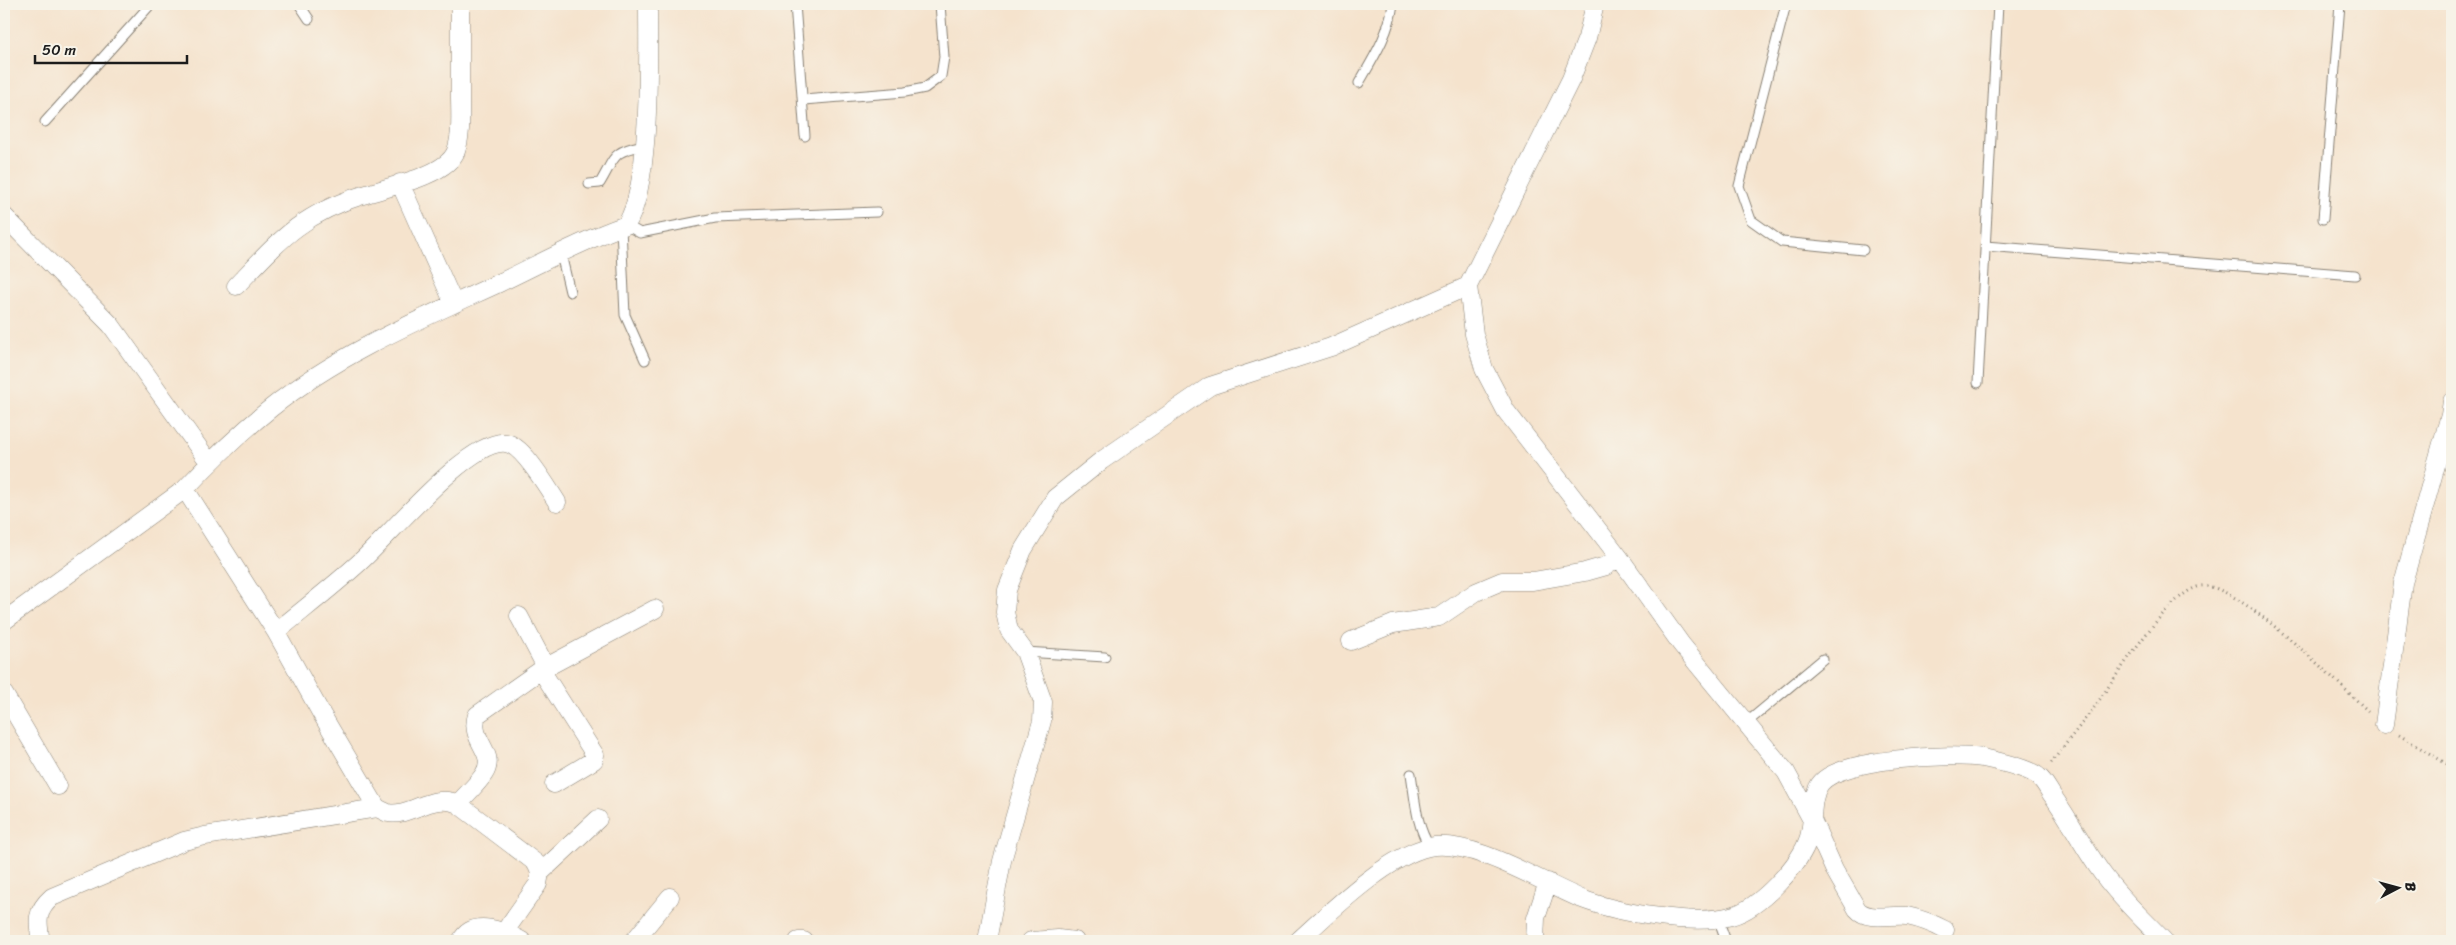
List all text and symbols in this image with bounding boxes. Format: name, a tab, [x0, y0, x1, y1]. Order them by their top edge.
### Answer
scale bar	[35, 32, 188, 64]
text: 50 m	[42, 37, 77, 63]
north arrow	[2374, 862, 2424, 912]
text: B	[2398, 881, 2423, 893]

